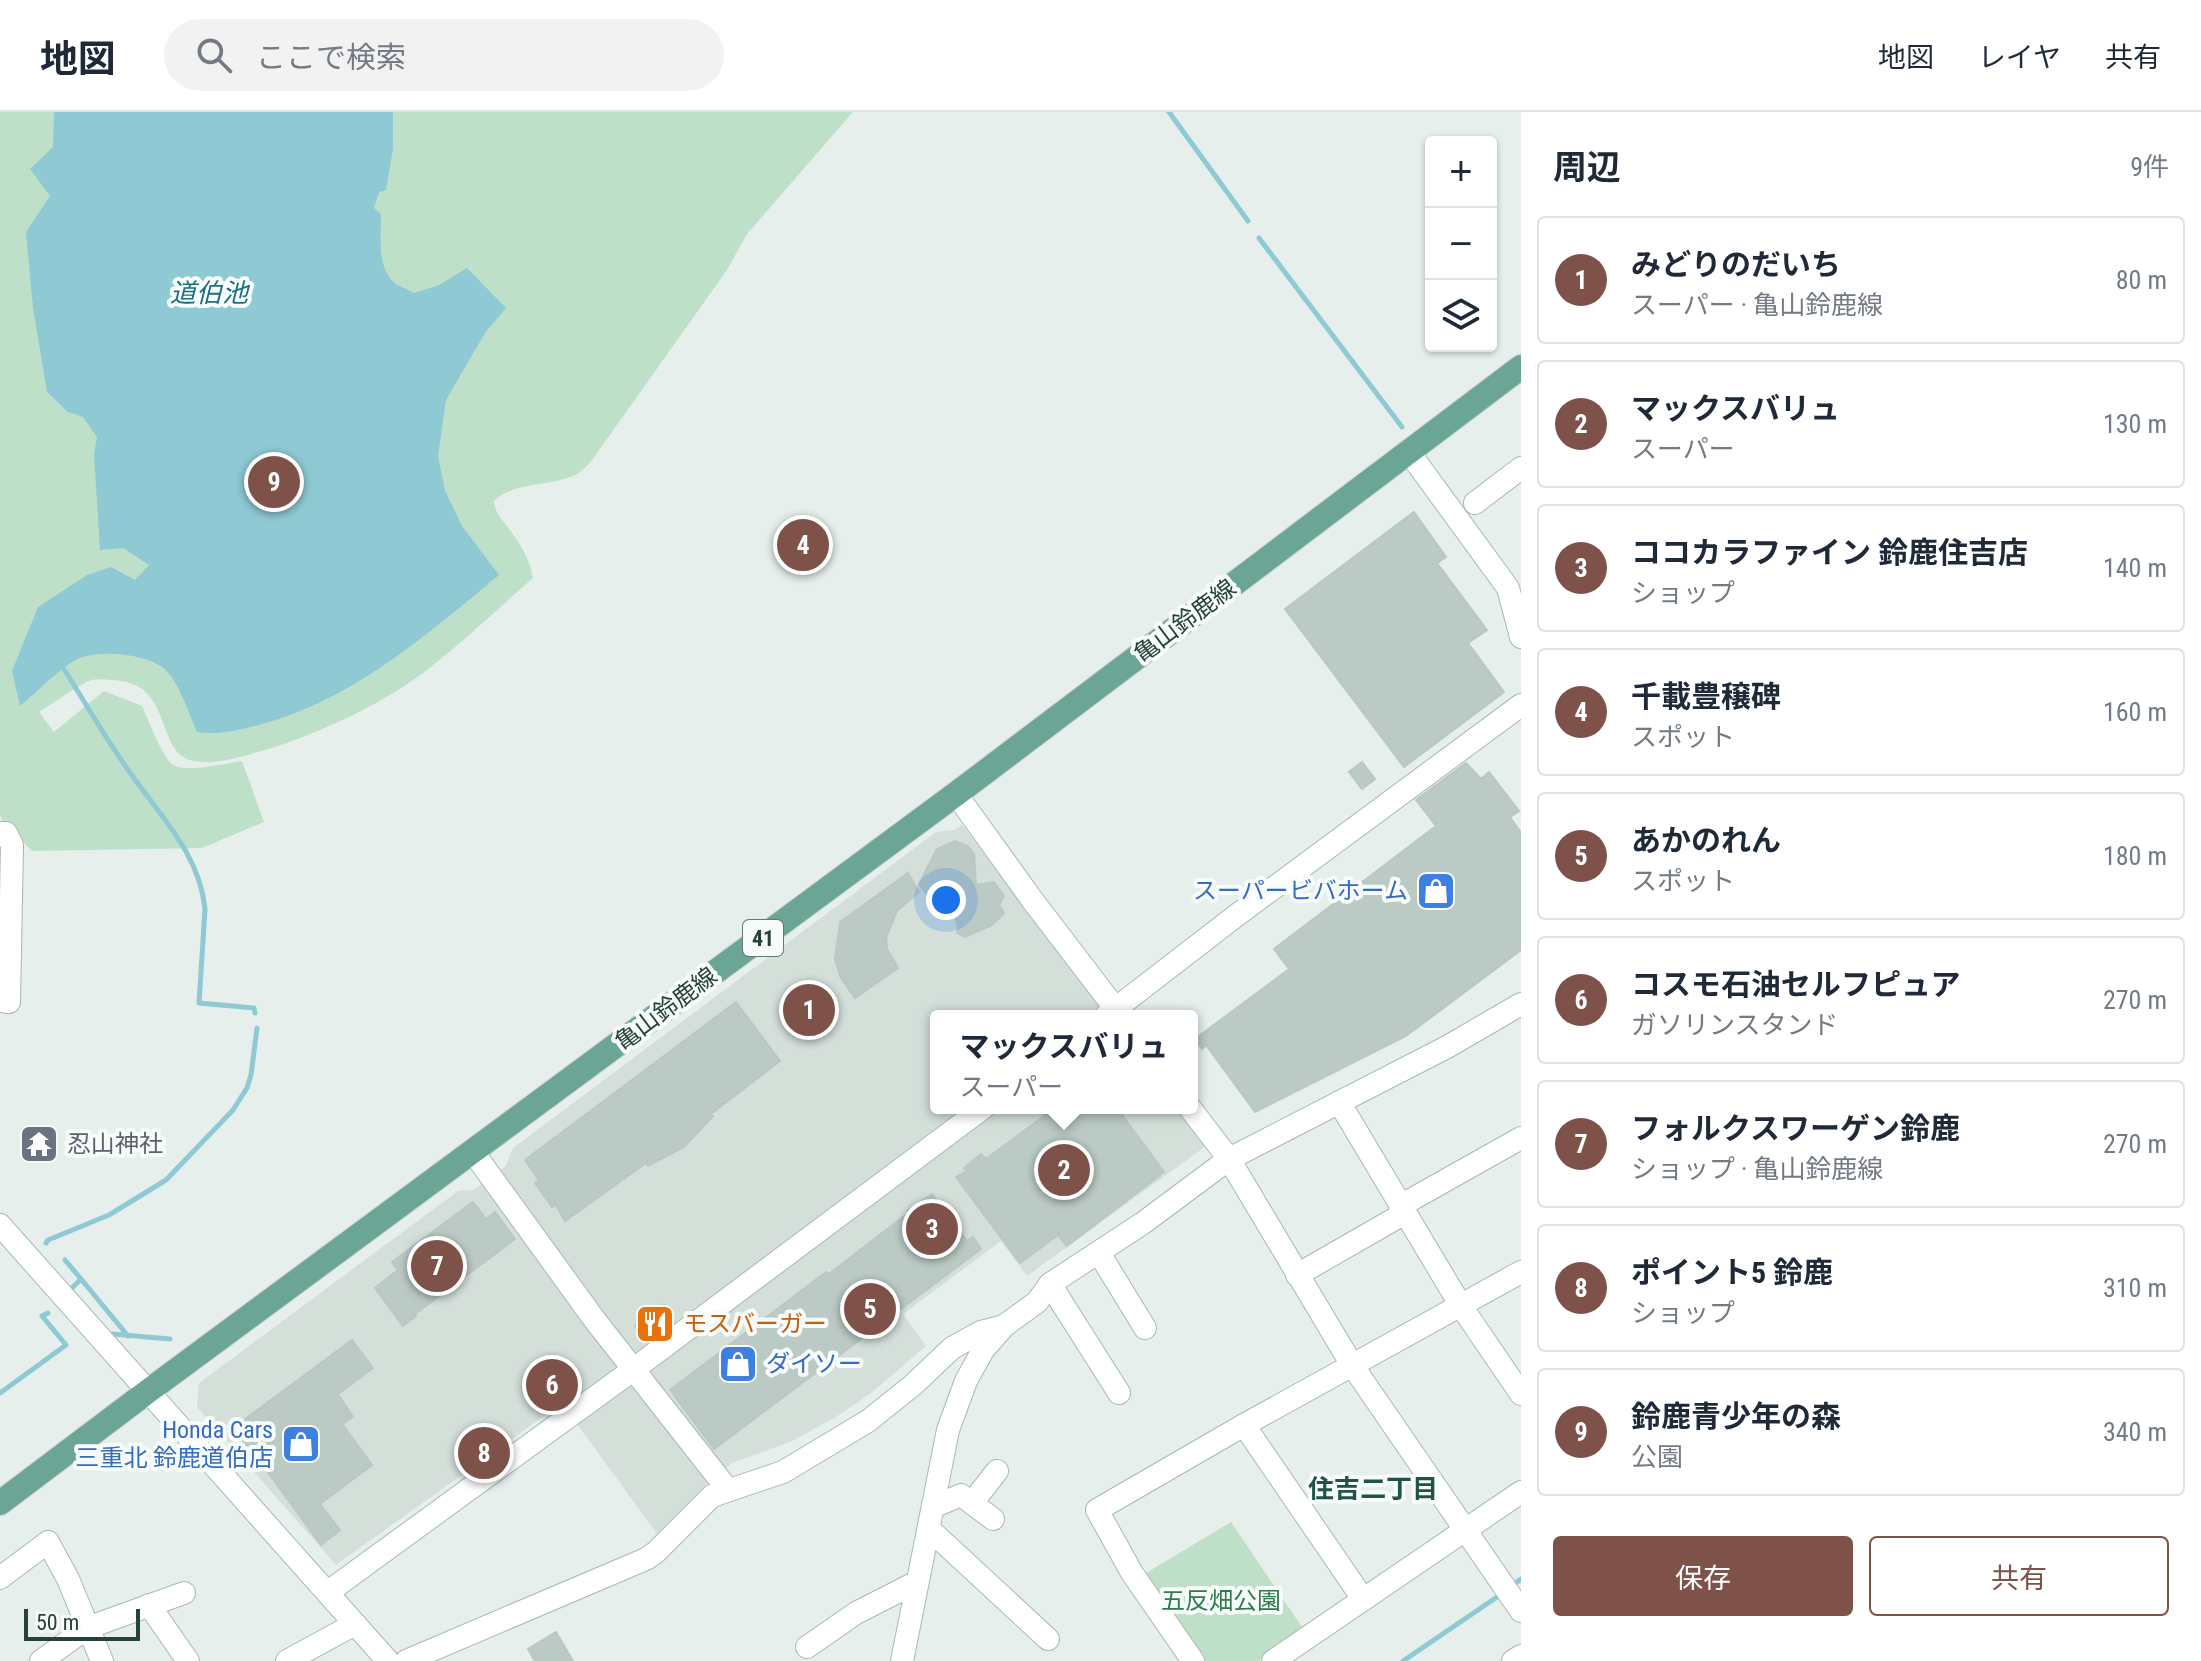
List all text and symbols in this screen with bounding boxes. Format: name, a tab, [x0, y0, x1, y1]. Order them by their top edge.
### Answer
search box	[164, 19, 724, 91]
icon: search	[192, 33, 236, 77]
text: 地図	[40, 37, 116, 81]
text: ここで検索	[256, 40, 406, 75]
text: 地図	[1878, 41, 1934, 74]
text: レイヤ	[1978, 41, 2061, 74]
text: 共有	[2105, 41, 2161, 74]
map controls	[1425, 136, 1497, 352]
button: +	[1425, 136, 1497, 208]
text: 周辺	[1553, 147, 1621, 187]
text: 9件	[2130, 152, 2169, 182]
button: −	[1425, 208, 1497, 280]
text: みどりのだいち	[1631, 247, 1841, 282]
text: 1	[1574, 265, 1588, 295]
text: 80 m	[2116, 265, 2167, 295]
water label: 道伯池	[170, 278, 251, 308]
button: layers	[1425, 280, 1497, 352]
text: スーパー · 亀山鈴鹿線	[1631, 290, 1883, 320]
text: マックスバリュ	[1631, 391, 1840, 426]
text: 2	[1574, 409, 1588, 439]
text: 130 m	[2103, 409, 2167, 439]
text: スーパー	[1631, 434, 1735, 464]
pin: 9	[248, 452, 300, 512]
pin: 4	[777, 515, 829, 575]
text: ココカラファイン 鈴鹿住吉店	[1631, 535, 2028, 570]
text: 3	[1574, 553, 1588, 583]
text: 140 m	[2103, 553, 2167, 583]
street label: 亀山鈴鹿線	[1129, 574, 1241, 668]
text: ショップ	[1631, 578, 1735, 608]
text: 千載豊穣碑	[1631, 679, 1781, 714]
text: 4	[1574, 697, 1588, 727]
text: 160 m	[2103, 697, 2167, 727]
text: スポット	[1631, 722, 1735, 752]
text: あかのれん	[1631, 823, 1781, 858]
text: 5	[1574, 841, 1588, 871]
text: 180 m	[2103, 841, 2167, 871]
text: スポット	[1631, 866, 1735, 896]
shop icon: スーパービバホーム	[1415, 870, 1457, 912]
place label: スーパービバホーム	[1193, 877, 1408, 905]
your location	[926, 880, 966, 920]
road number: 41	[743, 920, 783, 956]
street label: 亀山鈴鹿線	[610, 962, 722, 1056]
text: コスモ石油セルフピュア	[1631, 967, 1960, 1002]
pin: 1	[783, 980, 835, 1040]
text: 6	[1574, 985, 1588, 1015]
text: 270 m	[2103, 985, 2167, 1015]
popup	[930, 1010, 1198, 1114]
text: ガソリンスタンド	[1631, 1010, 1838, 1040]
text: マックスバリュ	[959, 1029, 1169, 1064]
text: スーパー	[959, 1072, 1063, 1102]
text: フォルクスワーゲン鈴鹿	[1631, 1111, 1960, 1146]
temple icon: 忍山神社	[18, 1123, 60, 1165]
text: 7	[1574, 1129, 1588, 1159]
text: 270 m	[2103, 1129, 2167, 1159]
place label: 忍山神社	[67, 1130, 163, 1158]
pin: 2	[1038, 1140, 1090, 1200]
text: ショップ · 亀山鈴鹿線	[1631, 1154, 1883, 1184]
pin: 3	[906, 1199, 958, 1259]
pin: 7	[411, 1236, 463, 1296]
text: ポイント5 鈴鹿	[1631, 1255, 1833, 1290]
text: 8	[1574, 1273, 1588, 1303]
text: 310 m	[2103, 1273, 2167, 1303]
pin: 5	[844, 1279, 896, 1339]
text: ショップ	[1631, 1298, 1735, 1328]
restaurant icon: モスバーガー	[634, 1303, 676, 1345]
place label: モスバーガー	[683, 1310, 827, 1338]
shop icon: ダイソー	[717, 1343, 759, 1385]
place label: ダイソー	[766, 1350, 862, 1378]
pin: 6	[526, 1355, 578, 1415]
text: 鈴鹿青少年の森	[1631, 1399, 1841, 1434]
place label: Honda Cars 三重北 鈴鹿道伯店	[75, 1416, 273, 1472]
text: 9	[1574, 1417, 1588, 1447]
text: 340 m	[2103, 1417, 2167, 1447]
shop icon: Honda Cars 三重北 鈴鹿道伯店	[280, 1423, 322, 1465]
pin: 8	[458, 1423, 510, 1483]
text: 公園	[1631, 1442, 1683, 1472]
district label: 住吉二丁目	[1308, 1474, 1438, 1504]
button: 保存	[1553, 1536, 1853, 1616]
button: 共有	[1869, 1536, 2169, 1616]
park label: 五反畑公園	[1161, 1587, 1281, 1615]
scale bar	[24, 1605, 140, 1641]
text: 50 m	[36, 1610, 79, 1635]

